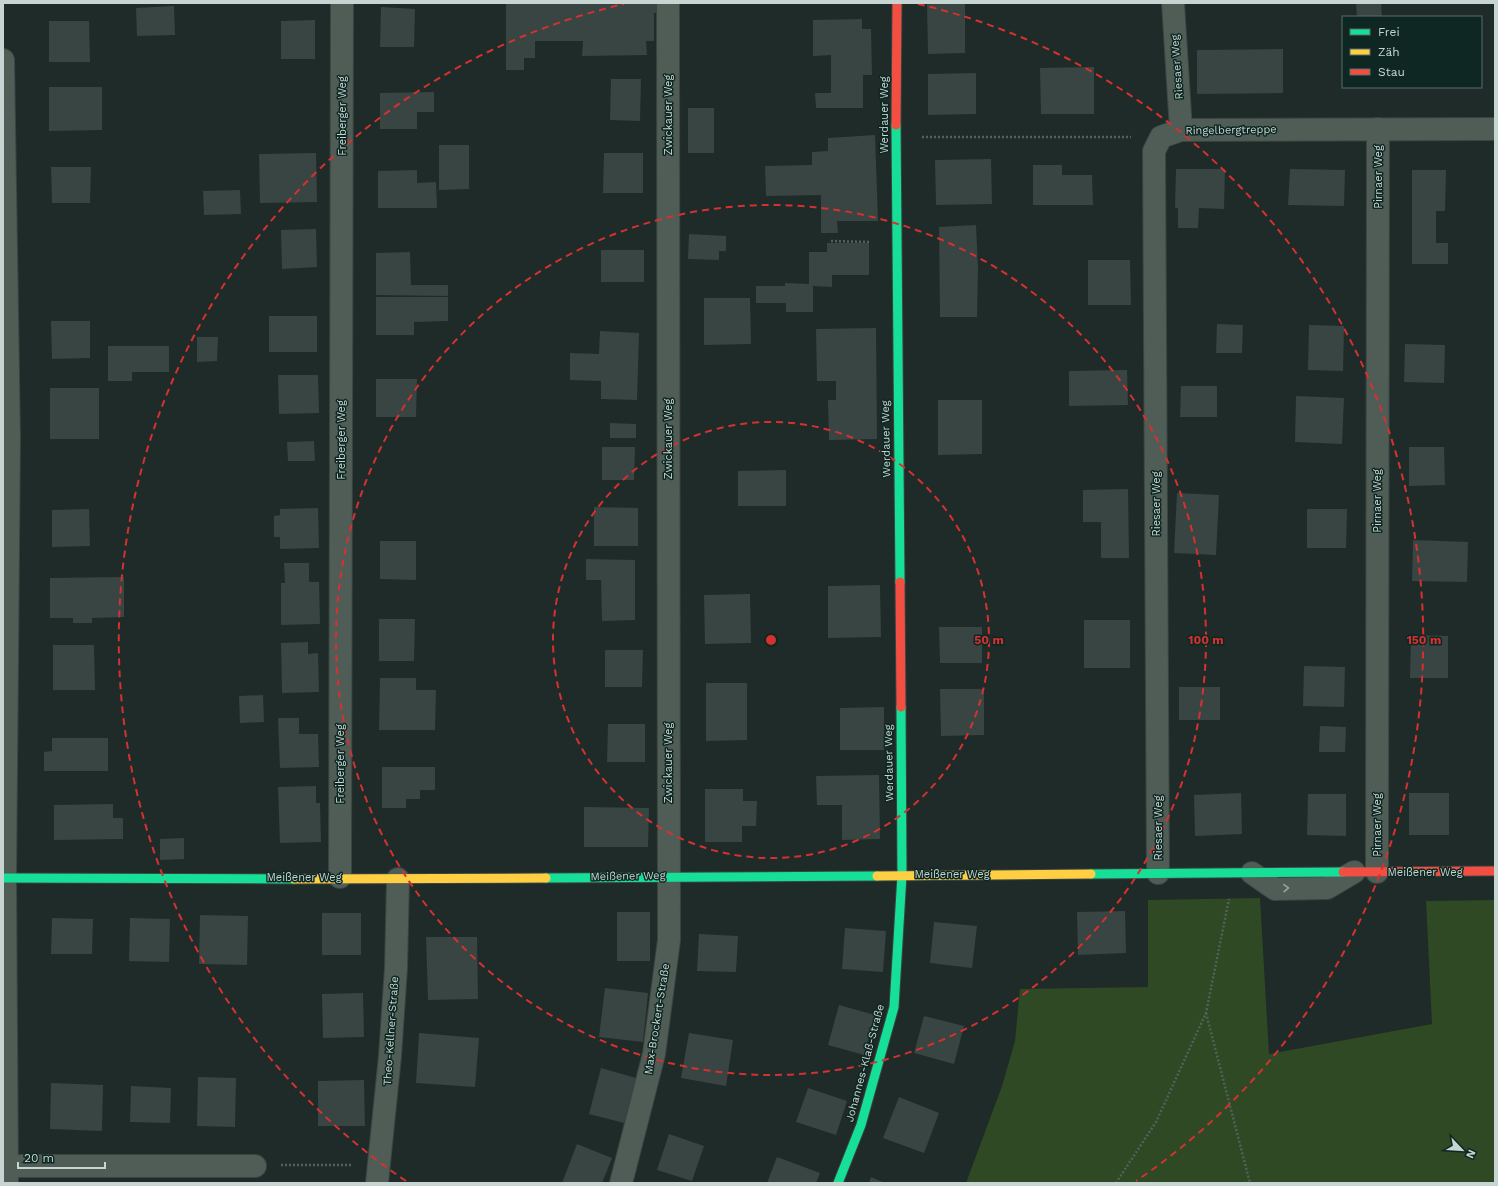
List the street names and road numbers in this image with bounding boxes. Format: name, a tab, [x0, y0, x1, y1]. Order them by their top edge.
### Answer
street label: Riesaer Weg	[1168, 34, 1186, 100]
street label: Zwickauer Weg	[662, 75, 675, 155]
street label: Freiberger Weg	[336, 76, 349, 156]
street label: Werdauer Weg	[878, 76, 891, 154]
street label: Ringelbergtreppe	[1185, 123, 1277, 137]
street label: Pirnaer Weg	[1372, 145, 1385, 209]
street label: Zwickauer Weg	[662, 399, 675, 479]
street label: Freiberger Weg	[335, 400, 348, 480]
street label: Werdauer Weg	[879, 400, 893, 478]
street label: Pirnaer Weg	[1371, 469, 1384, 533]
street label: Riesaer Weg	[1150, 471, 1163, 537]
street label: Zwickauer Weg	[662, 723, 675, 803]
street label: Freiberger Weg	[334, 724, 347, 804]
street label: Werdauer Weg	[882, 724, 896, 802]
street label: Pirnaer Weg	[1371, 793, 1384, 857]
street label: Riesaer Weg	[1152, 795, 1165, 861]
street label: Meißener Weg	[1388, 866, 1463, 879]
street label: Meißener Weg	[915, 868, 990, 881]
street label: Meißener Weg	[590, 869, 666, 883]
street label: Meißener Weg	[267, 871, 342, 884]
street label: Max-Brockert-Straße	[642, 962, 672, 1076]
street label: Theo-Kellner-Straße	[381, 976, 401, 1086]
street label: Johannes-Klaß-Straße	[843, 1003, 887, 1123]

